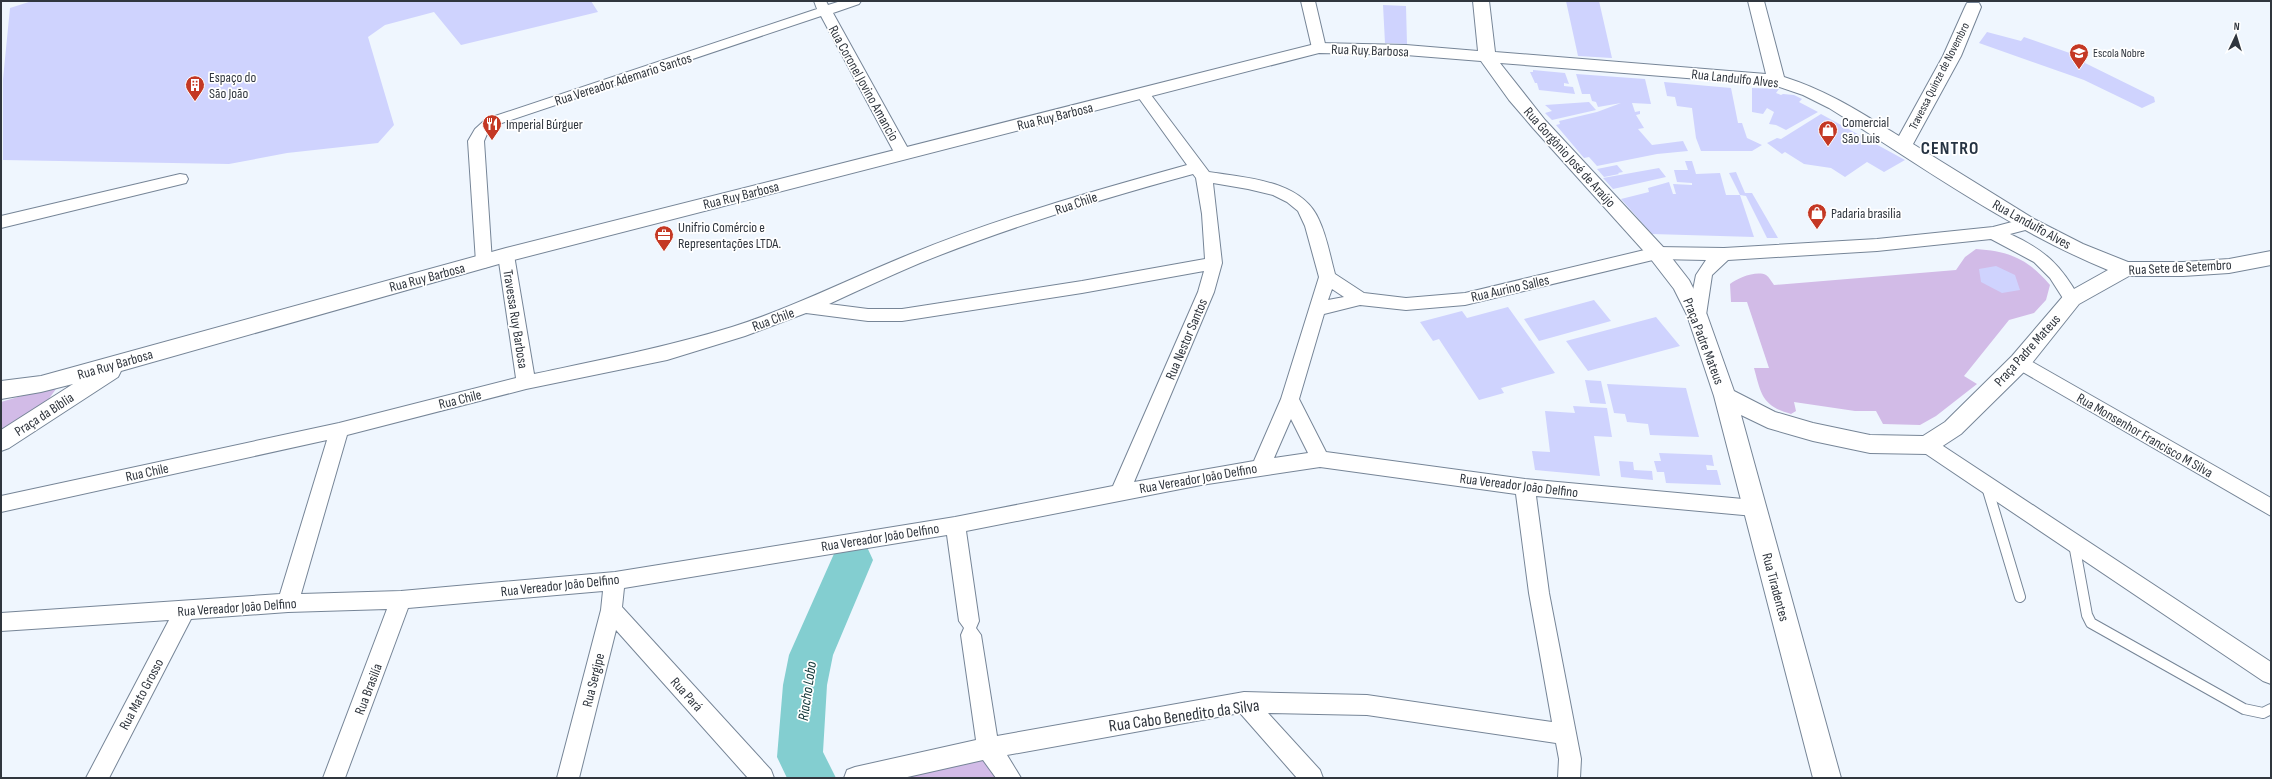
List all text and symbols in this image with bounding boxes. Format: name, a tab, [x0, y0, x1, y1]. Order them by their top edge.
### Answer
north arrow	[2216, 16, 2256, 56]
street label: Travessa Quinze de Novembro	[1906, 20, 1973, 132]
text: N	[2233, 20, 2240, 33]
street label: Rua Coronel Jovino Amancio	[825, 22, 903, 144]
street label: Rua Ruy Barbosa	[1331, 41, 1409, 60]
school or university icon: Escola Nobre	[2068, 42, 2090, 70]
place label: Escola Nobre	[2093, 46, 2145, 61]
street label: Rua Vereador Ademario Santos	[553, 49, 694, 110]
street label: Rua Landulfo Alves	[1691, 65, 1779, 92]
place label: Espaço do São João	[209, 69, 256, 102]
building icon: Espaço do São João	[184, 74, 206, 102]
street label: Rua Ruy Barbosa	[1015, 99, 1095, 134]
street label: Rua Gorgônio José de Araújo	[1520, 104, 1619, 211]
restaurant icon: Imperial Búrguer	[481, 113, 503, 141]
place label: Comercial São Luis	[1842, 114, 1889, 147]
place label: Imperial Búrguer	[506, 116, 583, 133]
shop icon: Comercial São Luis	[1817, 119, 1839, 147]
district label: CENTRO	[1921, 138, 1979, 159]
street label: Rua Ruy Barbosa	[701, 178, 781, 213]
street label: Rua Chile	[1053, 188, 1100, 219]
street label: Rua Landulfo Alves	[1989, 196, 2074, 253]
shop icon: Padaria brasilia	[1806, 202, 1828, 230]
place label: Padaria brasilia	[1831, 205, 1901, 222]
place label: Unifrio Comércio e Representações LTDA.	[678, 219, 781, 252]
office icon: Unifrio Comércio e Representações LTDA.	[653, 224, 675, 252]
street label: Rua Sete de Setembro	[2128, 256, 2232, 279]
street label: Rua Ruy Barbosa	[387, 259, 467, 296]
street label: Travessa Ruy Barbosa	[499, 268, 532, 370]
street label: Rua Aurino Salles	[1469, 271, 1551, 306]
street label: Rua Nestor Santos	[1162, 296, 1211, 382]
street label: Praça Padre Mateus	[1679, 296, 1728, 387]
street label: Rua Chile	[750, 304, 797, 335]
street label: Praça Padre Mateus	[1991, 311, 2064, 390]
street label: Rua Ruy Barbosa	[76, 346, 155, 383]
street label: Rua Chile	[437, 386, 483, 413]
street label: Praça da Bíblia	[11, 389, 77, 440]
street label: Rua Monsenhor Francisco M Silva	[2074, 389, 2216, 481]
street label: Rua Chile	[124, 460, 170, 485]
street label: Rua Vereador João Delfino	[1138, 460, 1258, 497]
street label: Rua Vereador João Delfino	[1459, 470, 1579, 501]
street label: Rua Vereador João Delfino	[820, 520, 940, 555]
street label: Rua Tiradentes	[1758, 551, 1793, 623]
street label: Rua Vereador João Delfino	[500, 571, 620, 600]
street label: Rua Vereador João Delfino	[177, 595, 297, 620]
street label: Rua Sergipe	[579, 651, 608, 709]
street label: Rua Mato Grosso	[116, 656, 167, 733]
water label: Riacho Lobo	[794, 660, 821, 722]
street label: Rua Brasilía	[351, 661, 386, 717]
street label: Rua Pará	[667, 674, 706, 715]
street label: Rua Cabo Benedito da Silva	[1108, 696, 1261, 736]

